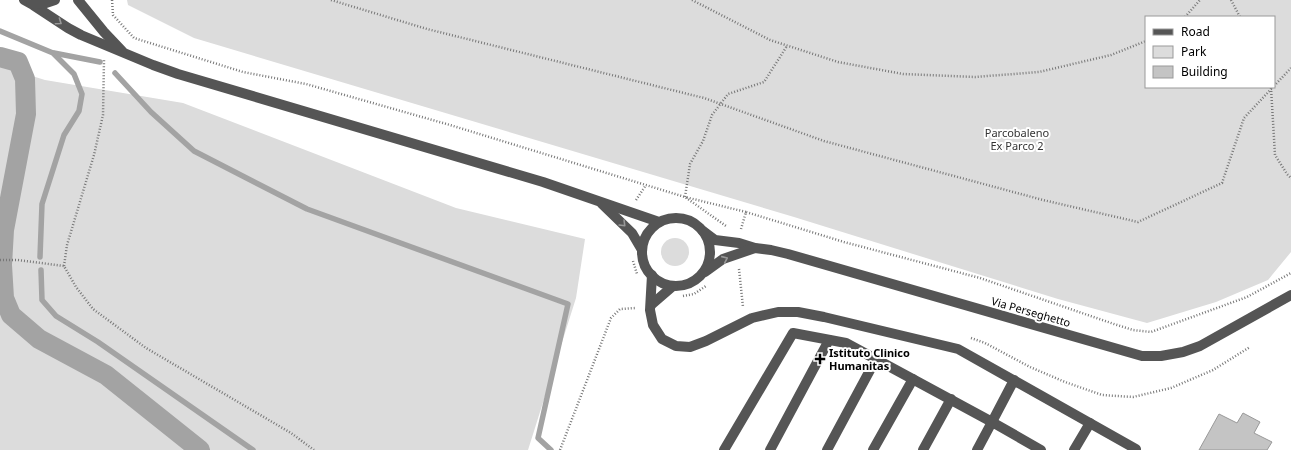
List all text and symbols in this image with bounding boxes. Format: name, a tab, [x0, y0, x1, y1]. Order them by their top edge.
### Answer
legend	[1145, 16, 1275, 88]
one-way arrow	[54, 17, 61, 24]
text: Road	[1181, 23, 1210, 40]
text: Park	[1181, 43, 1207, 60]
text: Building	[1181, 63, 1228, 80]
park label: Parcobaleno Ex Parco 2	[985, 125, 1050, 153]
one-way arrow	[618, 219, 626, 226]
one-way arrow	[722, 256, 729, 264]
street label: Via Perseghetto	[990, 293, 1073, 330]
place label: Istituto Clinico Humanitas	[829, 345, 910, 373]
marker: Istituto Clinico Humanitas	[814, 353, 826, 365]

